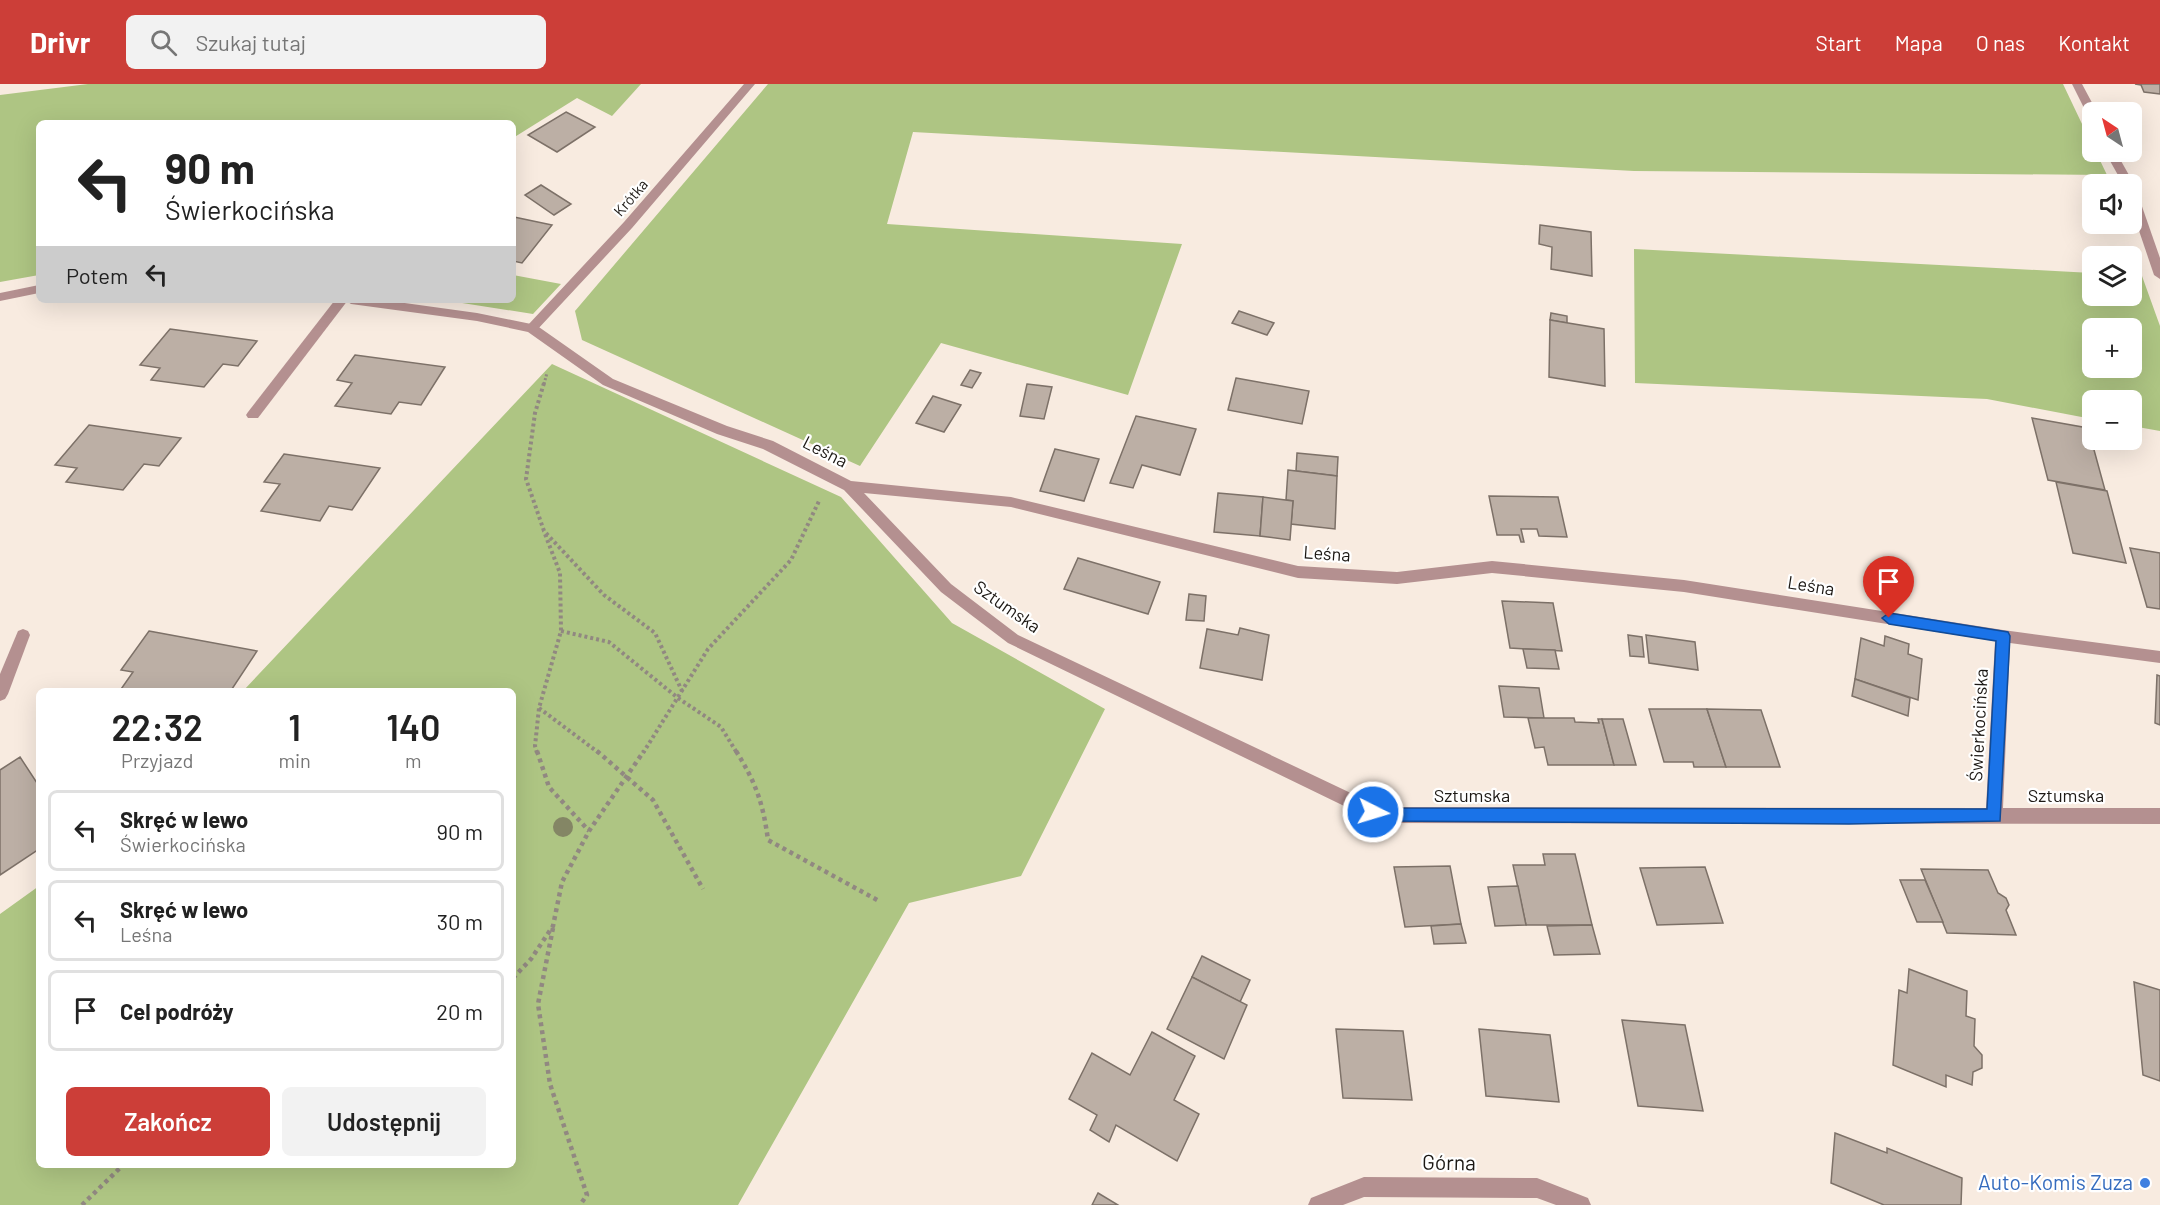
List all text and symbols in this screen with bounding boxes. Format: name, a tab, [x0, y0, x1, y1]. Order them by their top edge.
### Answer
search box	[126, 15, 546, 69]
text: Drivr	[30, 25, 90, 59]
icon: search	[147, 26, 180, 59]
text: Szukaj tutaj	[195, 29, 306, 55]
text: Start	[1815, 30, 1862, 55]
text: Mapa	[1895, 30, 1943, 55]
text: O nas	[1976, 30, 2025, 55]
text: Kontakt	[2058, 30, 2130, 55]
north arrow	[2082, 102, 2142, 162]
map controls	[2082, 102, 2142, 450]
text: 90 m	[165, 142, 255, 192]
icon: left	[66, 144, 144, 222]
button: sound	[2082, 174, 2142, 234]
street label: Krótka	[609, 175, 651, 219]
text: Świerkocińska	[165, 193, 335, 225]
button: layers	[2082, 246, 2142, 306]
icon: left	[140, 258, 173, 291]
text: Potem	[66, 262, 128, 288]
button: +	[2082, 318, 2142, 378]
button: −	[2082, 390, 2142, 450]
street label: Leśna	[799, 431, 852, 472]
street label: Leśna	[1303, 540, 1351, 566]
pin	[1863, 556, 1914, 618]
icon: arrive	[1872, 565, 1905, 598]
street label: Leśna	[1786, 570, 1836, 600]
street label: Sztumska	[970, 575, 1045, 637]
street label: Świerkocińska	[1964, 668, 1992, 782]
text: 22:32	[111, 705, 203, 748]
text: 1	[288, 705, 301, 748]
text: 140	[386, 705, 441, 748]
text: Przyjazd	[121, 748, 193, 772]
text: min	[278, 748, 311, 772]
text: m	[405, 748, 422, 772]
position arrow	[1341, 780, 1405, 844]
street label: Sztumska	[1434, 784, 1510, 806]
street label: Sztumska	[2028, 784, 2104, 806]
text: Skręć w lewo	[120, 806, 248, 832]
icon: left	[69, 814, 102, 847]
text: 90 m	[437, 818, 483, 844]
text: Świerkocińska	[120, 832, 246, 856]
text: Skręć w lewo	[120, 896, 248, 922]
icon: left	[69, 904, 102, 937]
text: 30 m	[437, 908, 483, 934]
text: Leśna	[120, 922, 173, 946]
icon: arrive	[69, 994, 102, 1027]
text: Cel podróży	[120, 998, 234, 1024]
text: 20 m	[436, 998, 483, 1024]
button: Zakończ	[66, 1087, 270, 1156]
button: Udostępnij	[282, 1087, 486, 1156]
street label: Górna	[1422, 1149, 1476, 1174]
place label: Auto-Komis Zuza	[1978, 1169, 2133, 1194]
marker: Auto-Komis Zuza	[2138, 1176, 2152, 1190]

